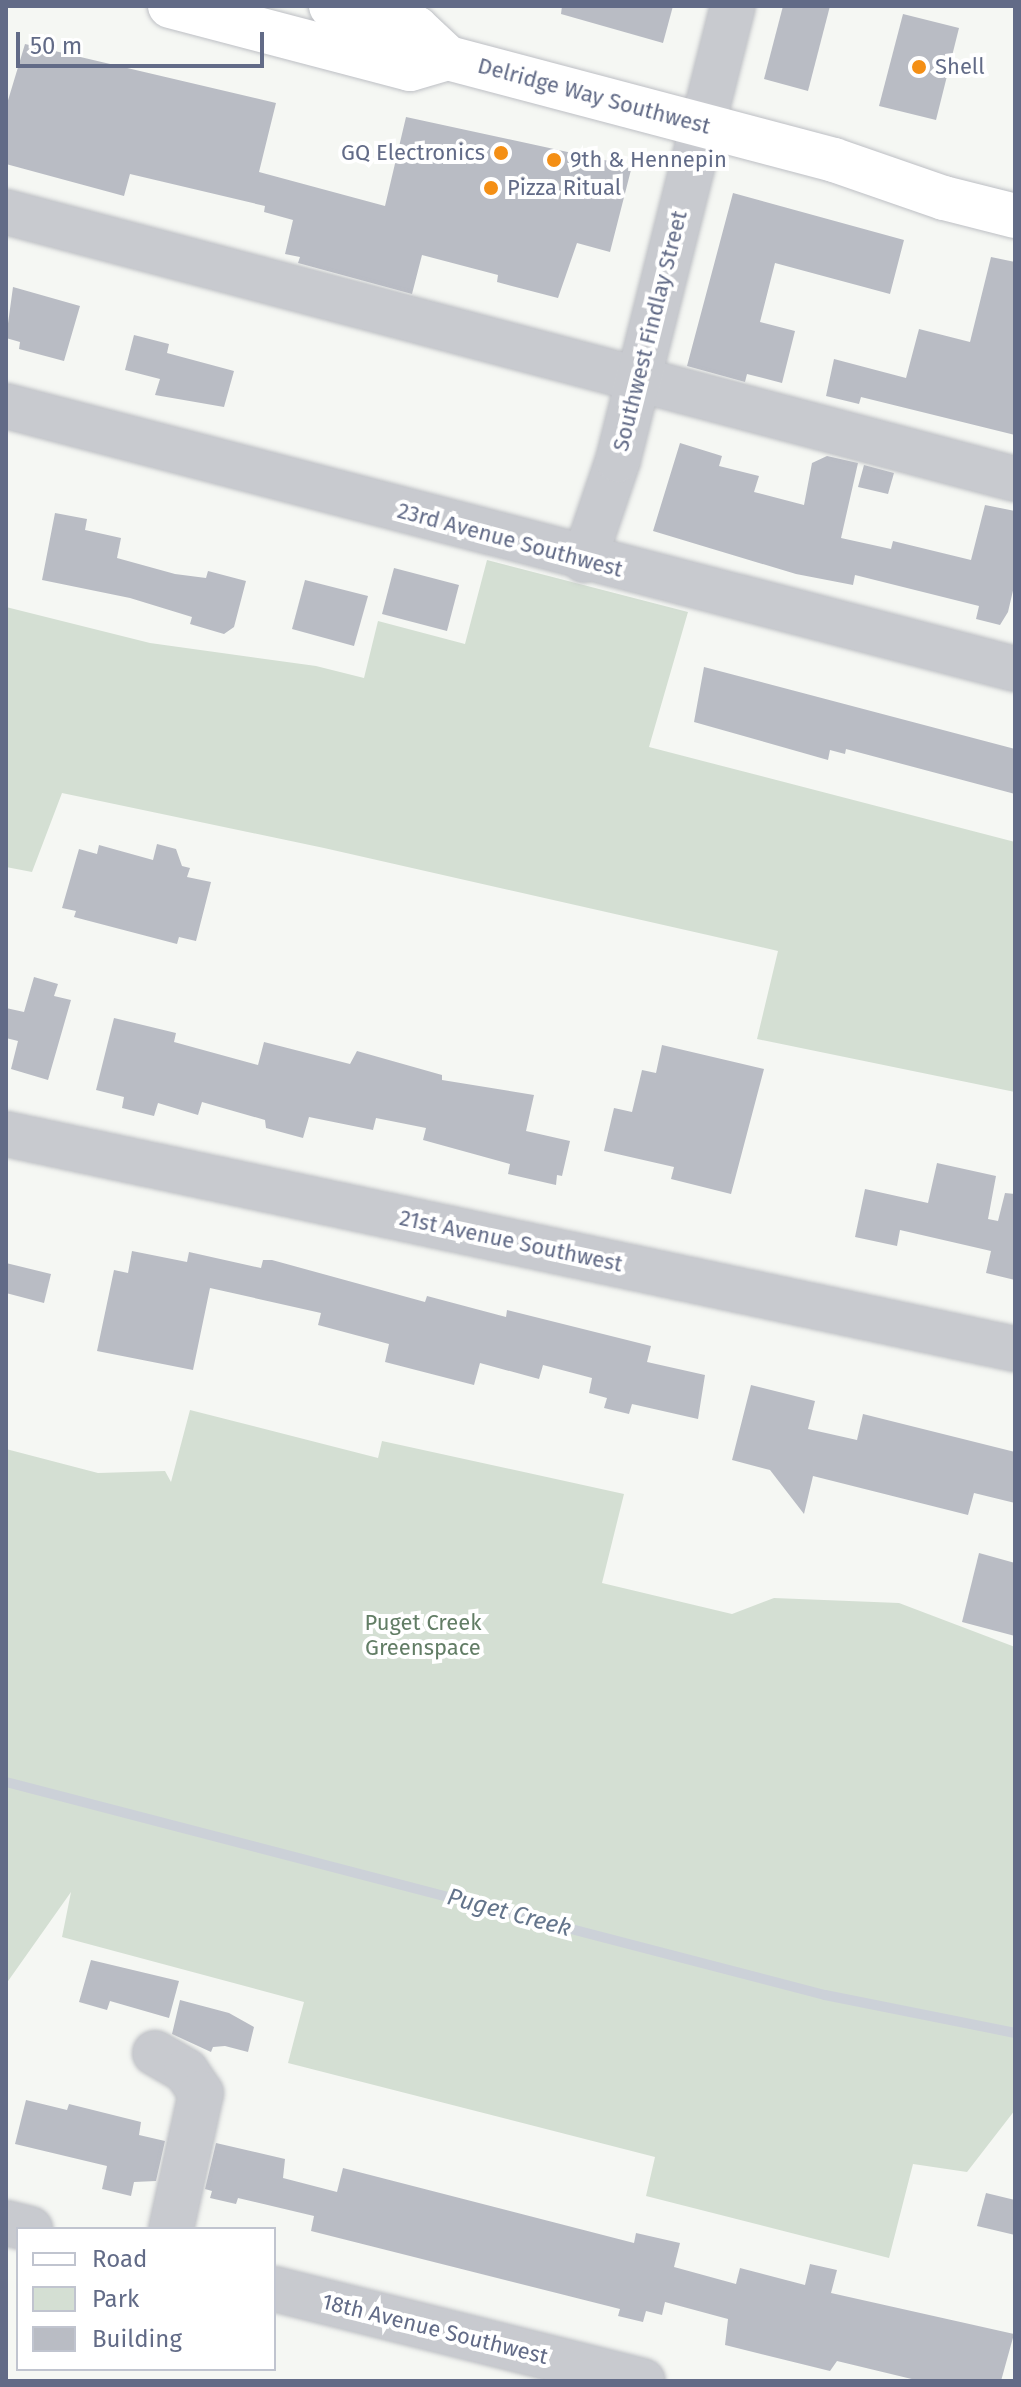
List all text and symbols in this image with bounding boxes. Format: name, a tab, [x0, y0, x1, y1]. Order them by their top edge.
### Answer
scale bar	[20, 16, 268, 66]
text: 50 m	[30, 32, 82, 60]
street label: Delridge Way Southwest	[475, 52, 713, 140]
place label: Shell	[935, 54, 985, 80]
marker: Shell	[910, 58, 928, 76]
place label: GQ Electronics	[341, 140, 485, 166]
marker: GQ Electronics	[492, 144, 510, 162]
place label: 9th & Hennepin	[570, 147, 727, 173]
marker: 9th & Hennepin	[545, 151, 563, 169]
place label: Pizza Ritual	[507, 175, 621, 201]
marker: Pizza Ritual	[482, 179, 500, 197]
street label: Southwest Findlay Street	[607, 208, 693, 454]
street label: 23rd Avenue Southwest	[395, 497, 625, 583]
street label: 21st Avenue Southwest	[397, 1204, 625, 1278]
park label: Puget Creek Greenspace	[365, 1609, 481, 1660]
water label: Puget Creek	[444, 1883, 574, 1943]
legend	[16, 2227, 276, 2371]
text: Road	[92, 2245, 147, 2273]
text: Park	[92, 2285, 139, 2313]
street label: 18th Avenue Southwest	[319, 2288, 551, 2370]
text: Building	[92, 2325, 182, 2353]

